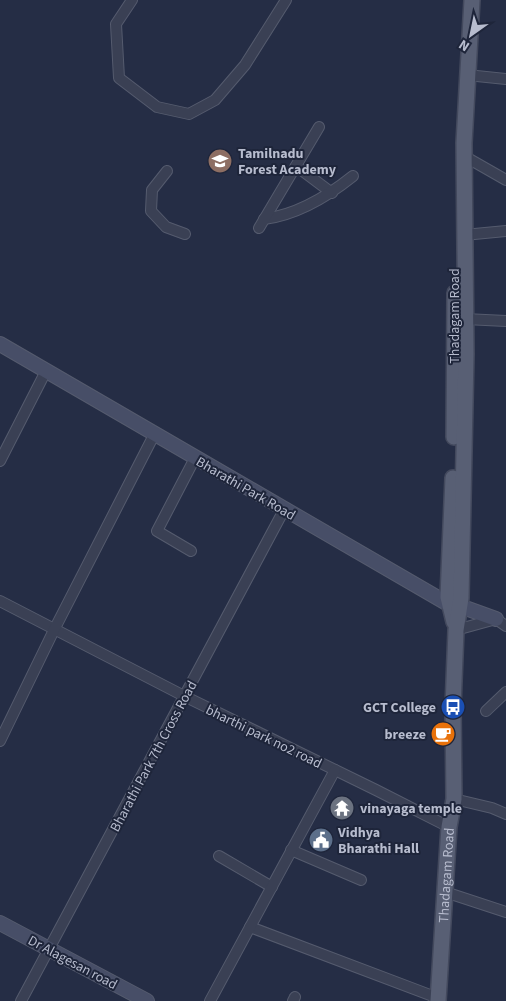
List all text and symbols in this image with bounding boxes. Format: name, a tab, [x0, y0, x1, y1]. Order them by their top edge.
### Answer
north arrow	[446, 10, 496, 60]
text: N	[455, 34, 474, 56]
place label: Tamilnadu Forest Academy	[238, 144, 337, 180]
school or university icon: Tamilnadu Forest Academy	[207, 148, 233, 174]
street label: Thadagam Road	[445, 268, 465, 364]
street label: Bharathi Park Road	[192, 452, 299, 526]
street label: Bharathi Park 7th Cross Road	[105, 677, 202, 836]
bus stop icon: GCT College	[440, 694, 466, 720]
place label: GCT College	[363, 698, 436, 718]
street label: bharthi park no2 road	[202, 700, 325, 774]
cafe icon: breeze	[430, 721, 456, 747]
place label: breeze	[385, 725, 426, 745]
temple icon: vinayaga temple	[329, 795, 355, 821]
place label: vinayaga temple	[360, 799, 462, 819]
place label: Vidhya Bharathi Hall	[337, 823, 419, 859]
public building icon: Vidhya Bharathi Hall	[308, 827, 334, 853]
street label: Thadagam Road	[434, 827, 460, 924]
street label: Dr Alagesan road	[24, 931, 121, 995]

